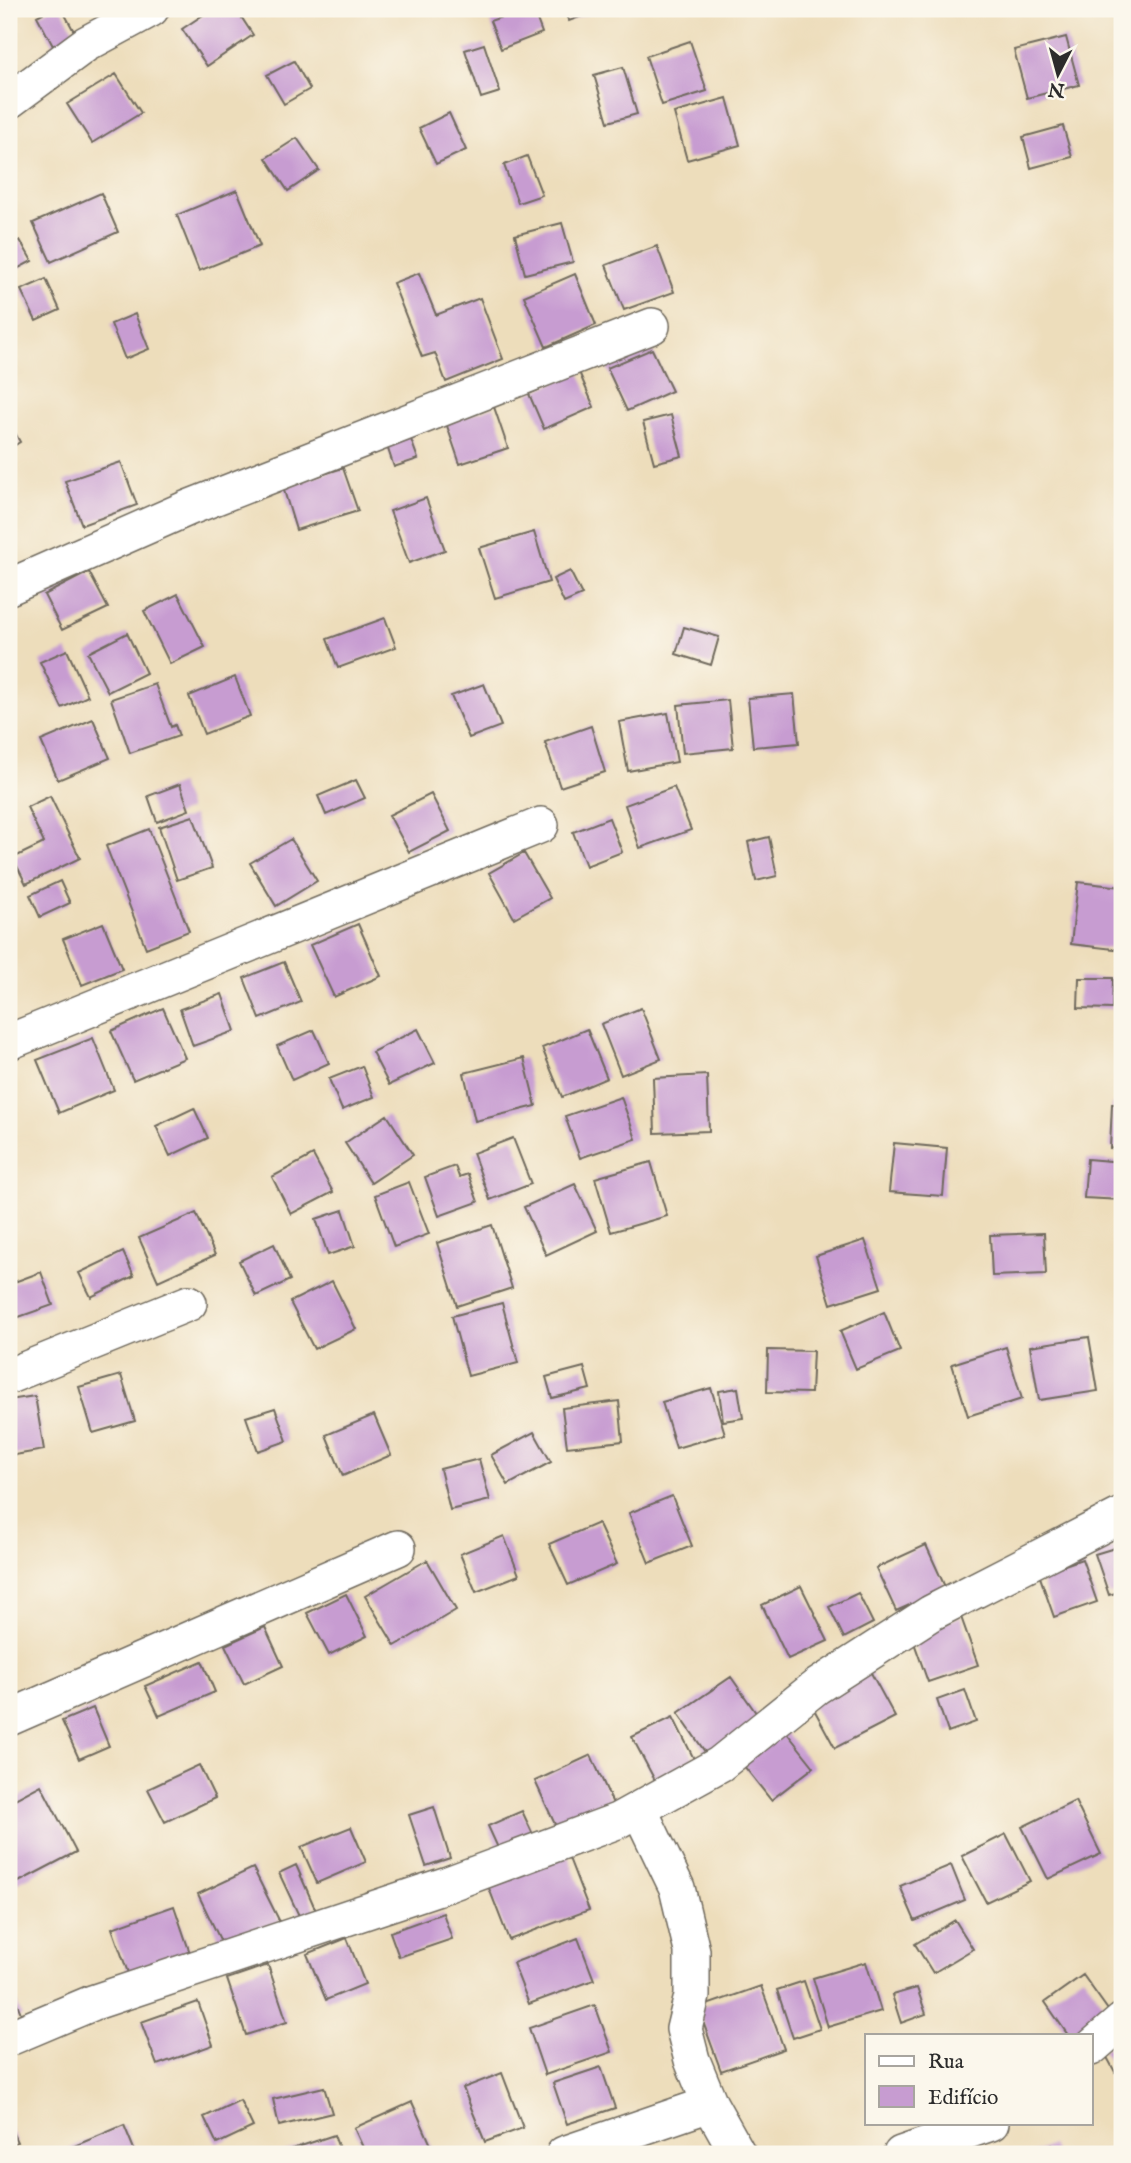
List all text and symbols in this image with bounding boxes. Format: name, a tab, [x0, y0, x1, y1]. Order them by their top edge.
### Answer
north arrow	[1023, 38, 1092, 108]
text: N	[1046, 76, 1067, 102]
legend	[865, 2034, 1092, 2124]
text: Rua	[928, 2049, 965, 2076]
text: Edifício	[928, 2085, 998, 2112]

